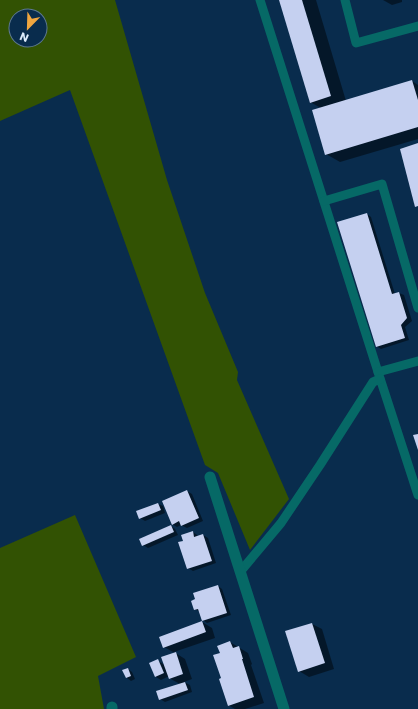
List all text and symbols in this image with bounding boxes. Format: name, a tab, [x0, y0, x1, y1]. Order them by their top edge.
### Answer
north arrow	[8, 8, 48, 48]
text: N	[17, 28, 31, 46]

